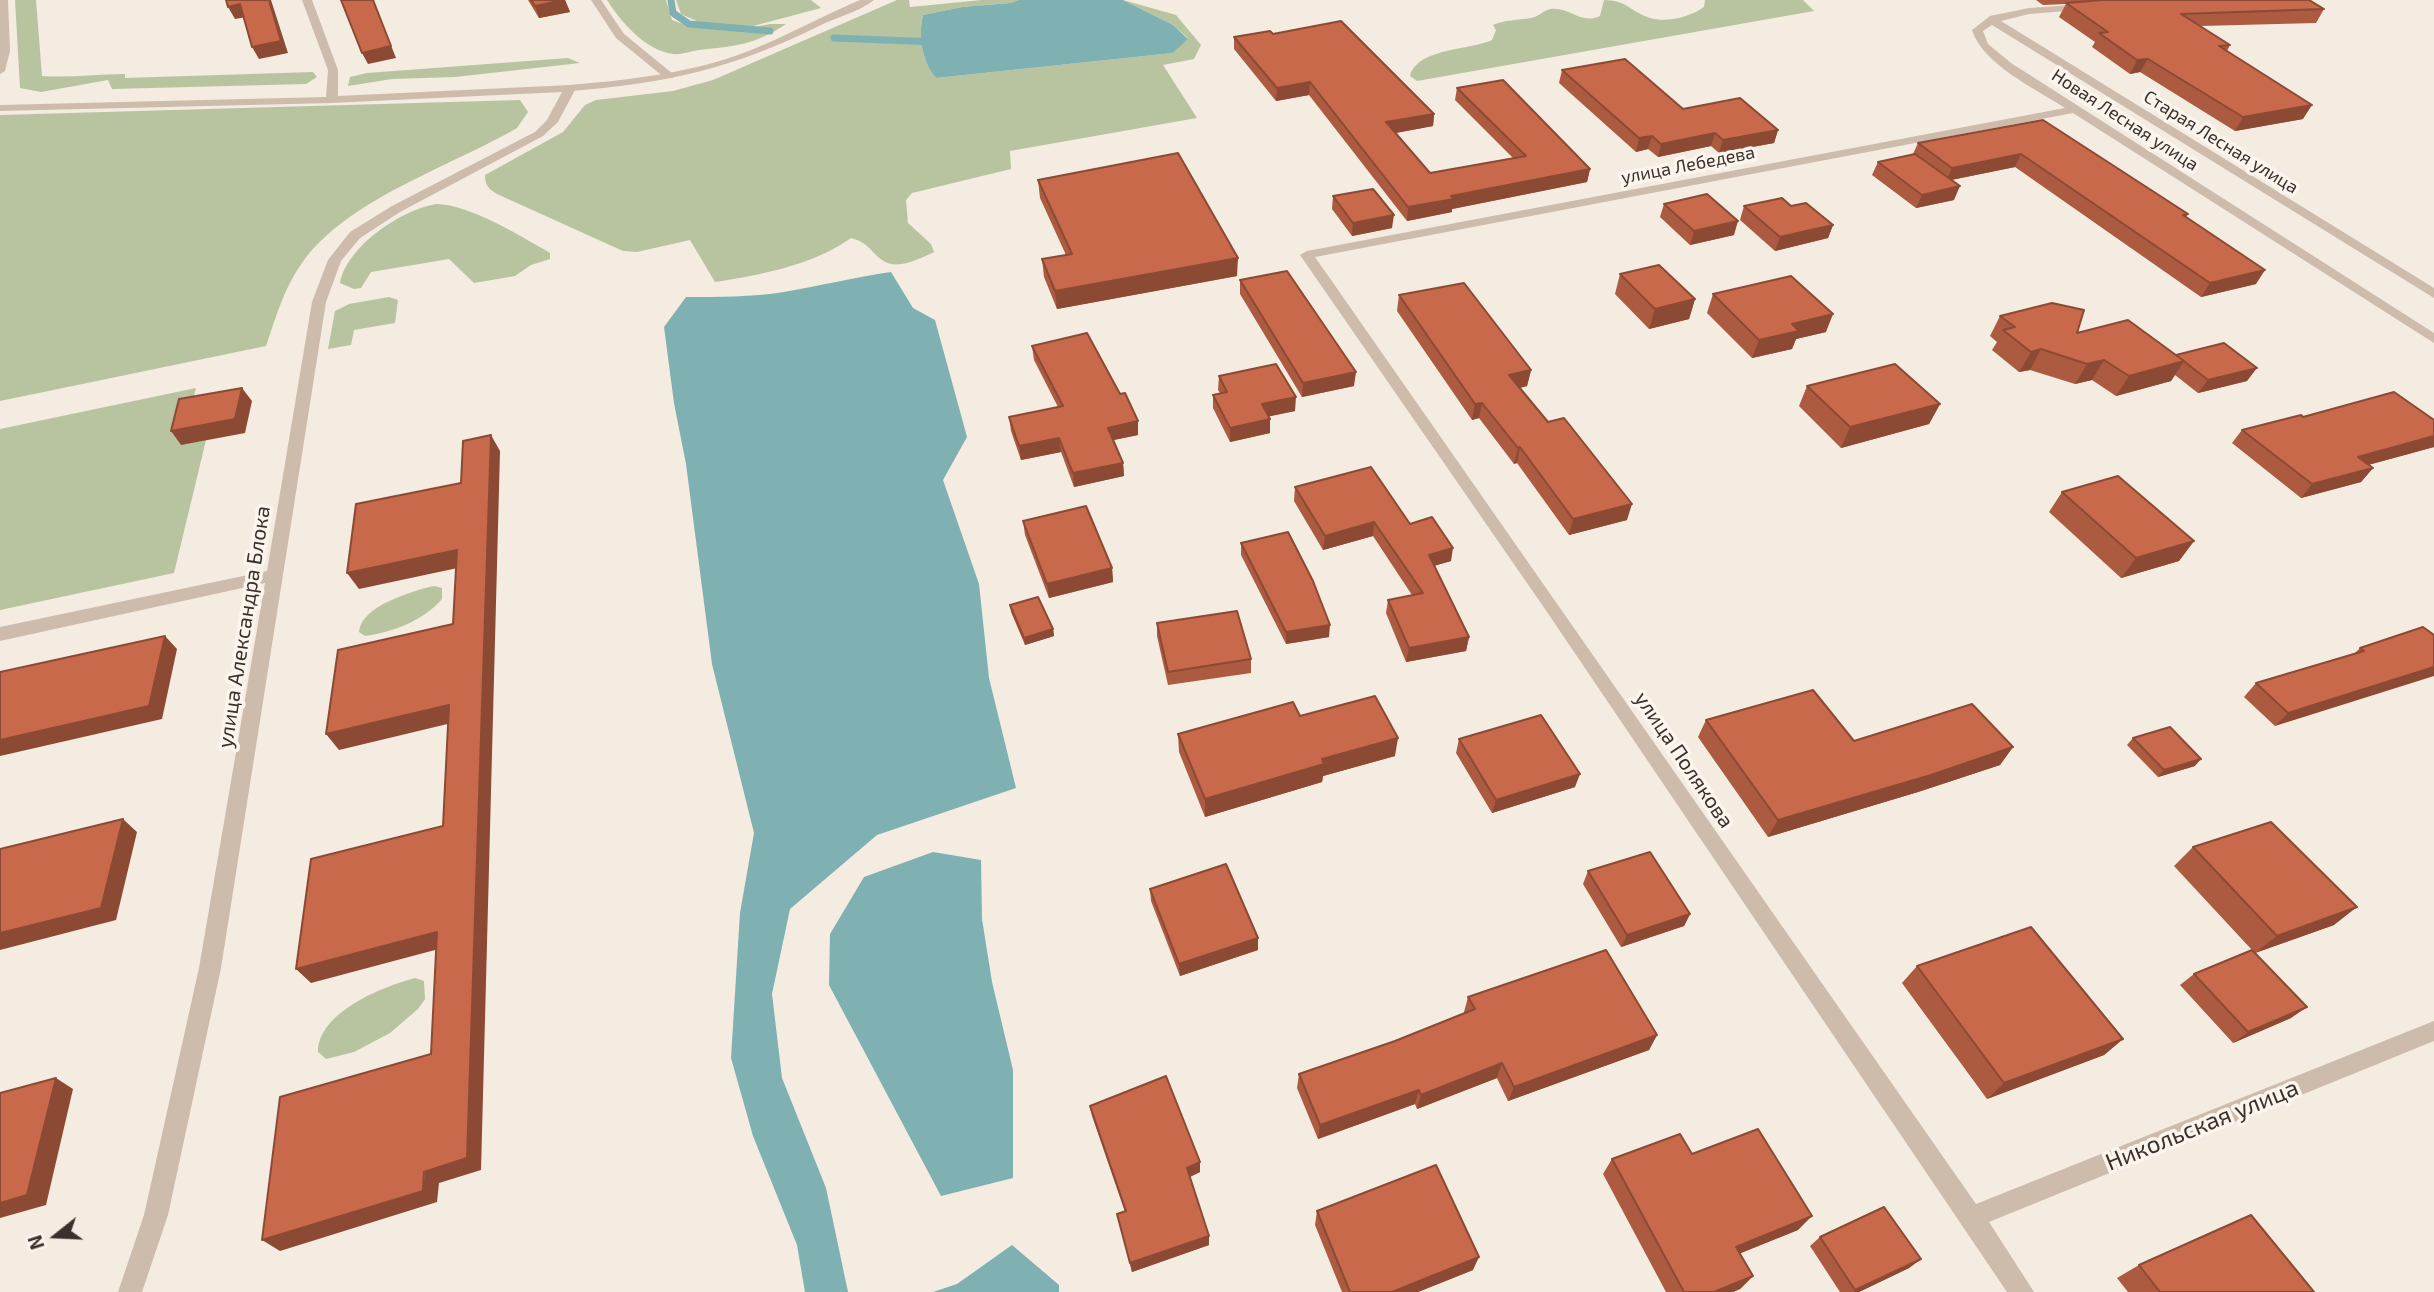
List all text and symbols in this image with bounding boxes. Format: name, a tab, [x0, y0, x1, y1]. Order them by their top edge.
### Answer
street label: Новая Лесная улица	[2048, 64, 2202, 176]
street label: Старая Лесная улица	[2140, 86, 2302, 198]
street label: улица Лебедева	[1619, 141, 1757, 189]
street label: улица Александра Блока	[212, 504, 276, 750]
street label: улица Полякова	[1629, 687, 1739, 833]
street label: Никольская улица	[2101, 1073, 2303, 1177]
north arrow	[21, 1201, 91, 1271]
text: N	[22, 1233, 49, 1253]

